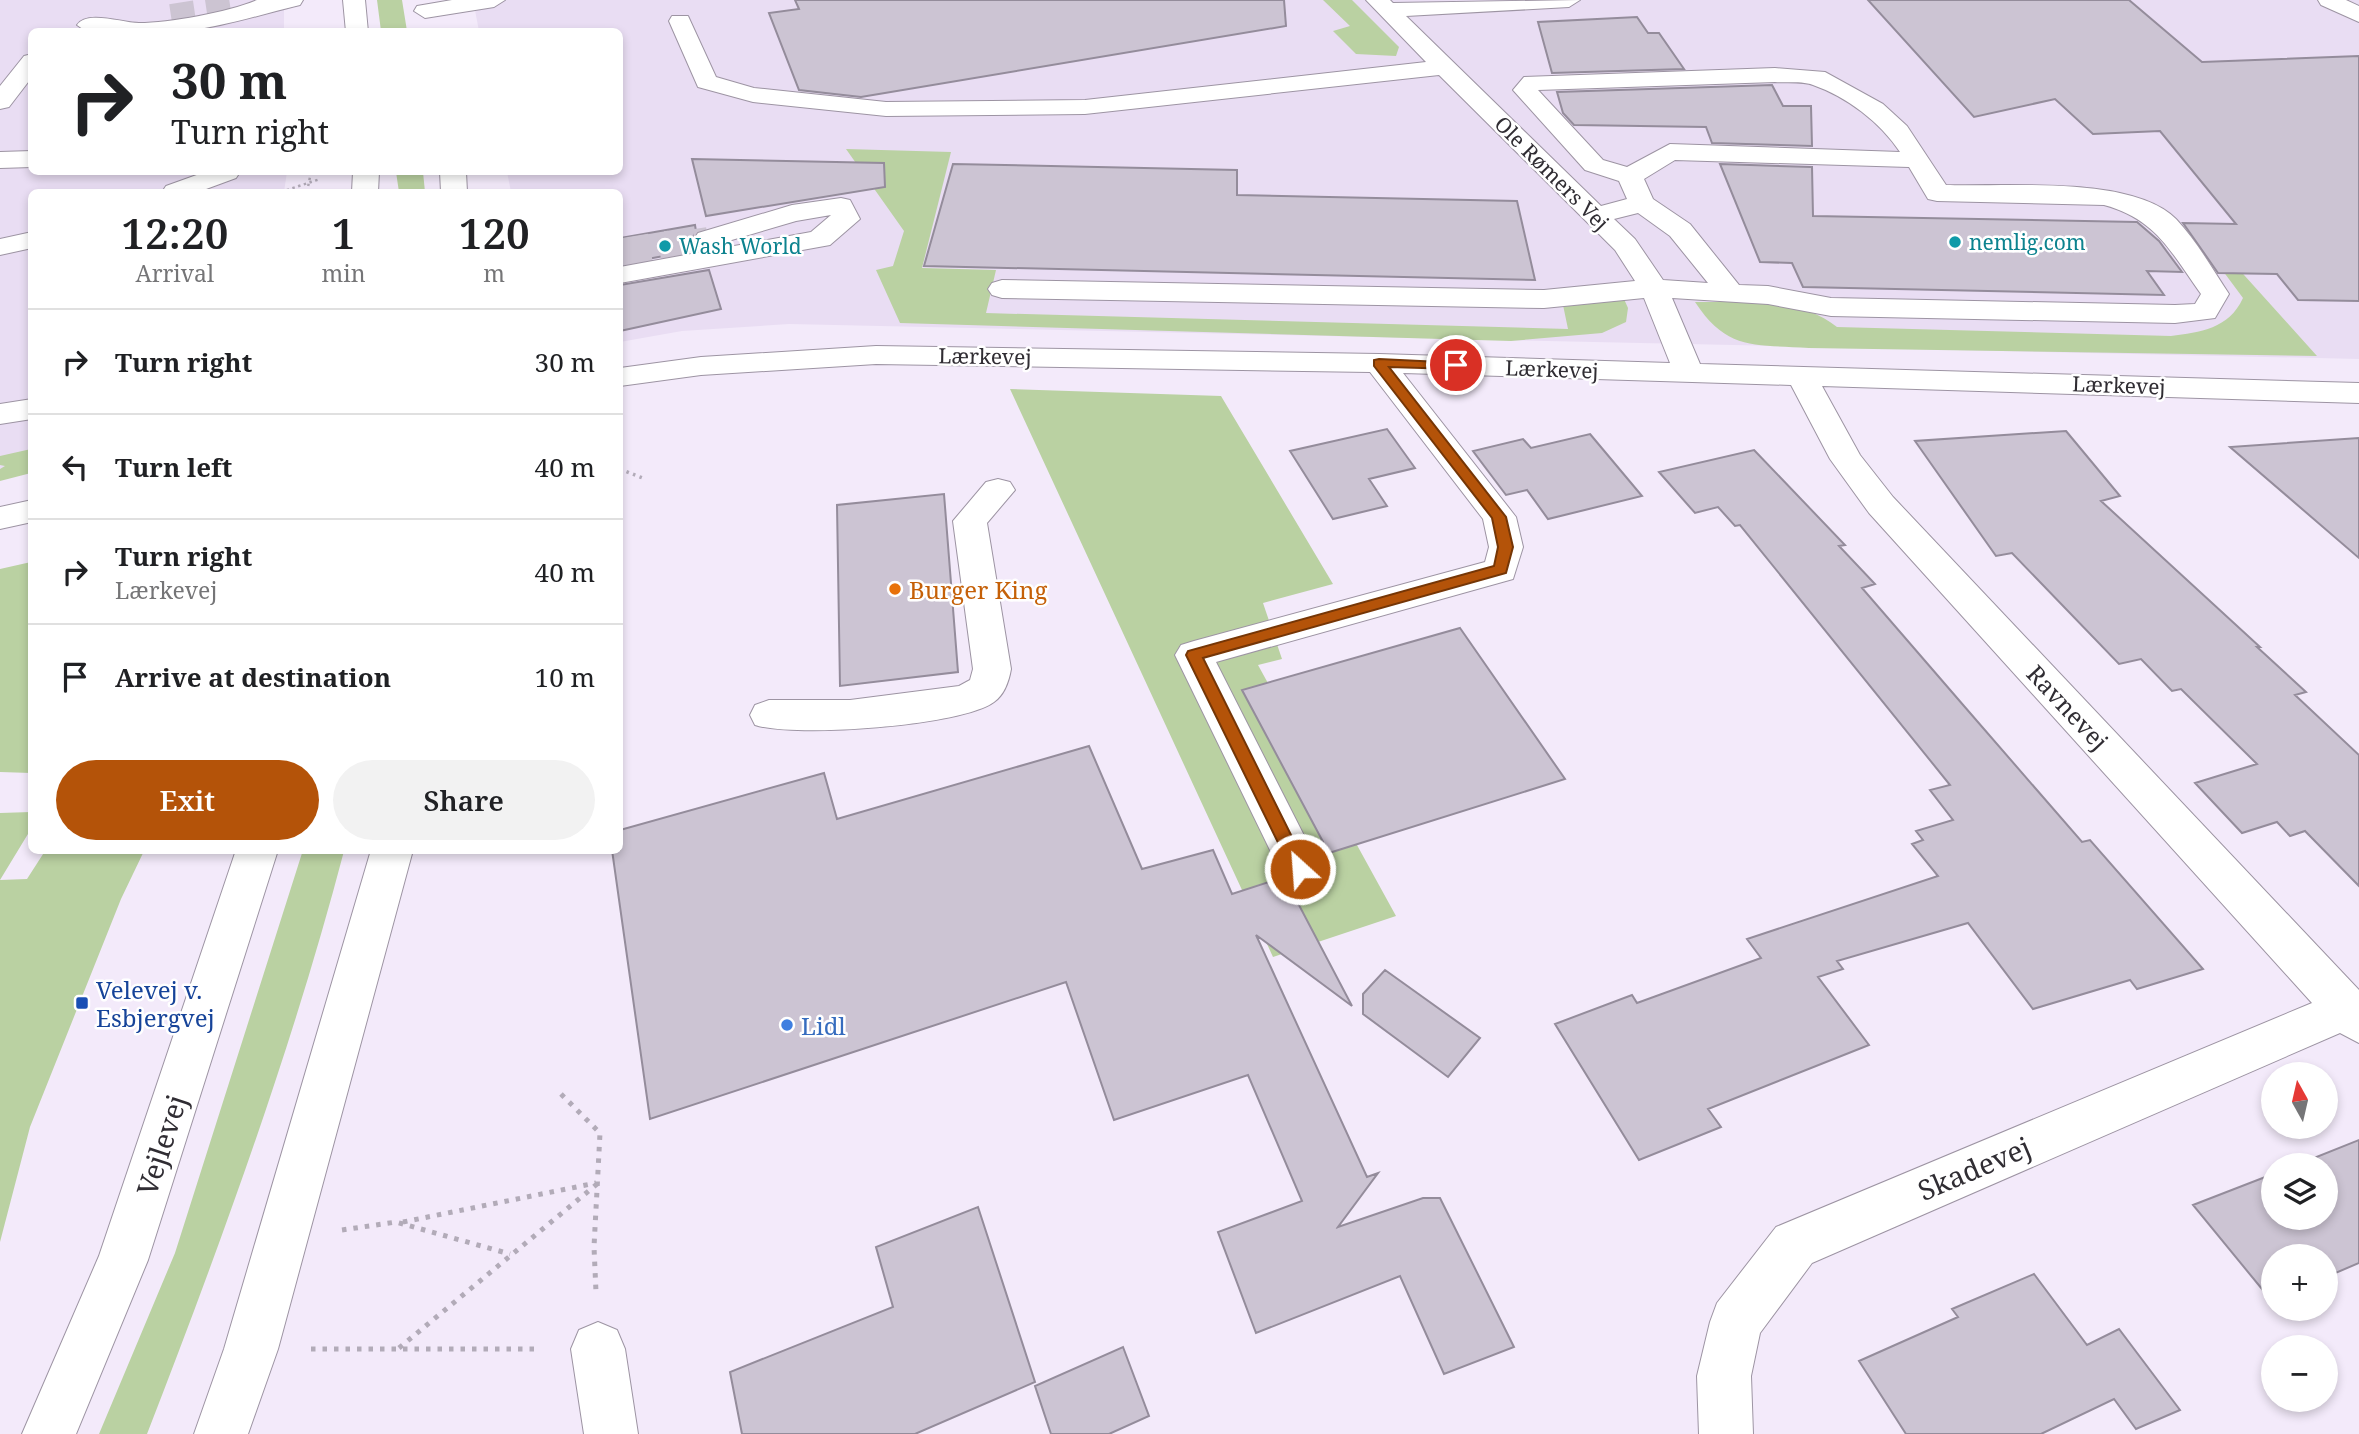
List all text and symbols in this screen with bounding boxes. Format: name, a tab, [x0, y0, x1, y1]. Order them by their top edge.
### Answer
text: 30 m	[171, 47, 287, 113]
icon: right	[56, 56, 147, 147]
text: Turn right	[171, 110, 329, 153]
street label: Ole Rømers Vej	[1489, 110, 1615, 236]
text: 12:20	[121, 204, 228, 261]
text: 1	[332, 204, 355, 261]
text: 120	[459, 204, 530, 261]
place label: nemlig.com	[1969, 228, 2086, 256]
place label: Wash World	[679, 232, 802, 260]
marker: nemlig.com	[1947, 234, 1963, 250]
marker: Wash World	[657, 238, 673, 254]
text: Arrival	[135, 257, 214, 289]
text: min	[322, 257, 366, 289]
text: m	[483, 257, 505, 289]
pin	[1426, 335, 1486, 395]
street label: Lærkevej	[938, 341, 1032, 371]
icon: right	[56, 343, 94, 381]
text: Turn right	[115, 344, 252, 380]
text: 30 m	[535, 344, 595, 380]
icon: arrive	[1437, 346, 1475, 384]
street label: Lærkevej	[1505, 353, 1599, 385]
street label: Lærkevej	[2072, 369, 2166, 401]
icon: left	[56, 448, 94, 486]
text: Turn left	[115, 449, 232, 485]
text: 40 m	[535, 449, 595, 485]
text: Turn right	[115, 538, 252, 574]
icon: right	[56, 553, 94, 591]
text: 40 m	[535, 554, 595, 590]
place label: Burger King	[909, 573, 1047, 606]
text: Lærkevej	[115, 574, 217, 606]
marker: Burger King	[887, 581, 903, 597]
street label: Ravnevej	[2020, 657, 2116, 757]
icon: arrive	[56, 658, 94, 696]
text: Arrive at destination	[115, 659, 391, 695]
text: 10 m	[535, 659, 595, 695]
button: Exit	[56, 760, 319, 840]
button: Share	[333, 760, 595, 840]
position arrow	[1263, 832, 1337, 906]
place label: Velevej v. Esbjergvej	[96, 973, 215, 1034]
marker: Velevej v. Esbjergvej	[74, 995, 90, 1011]
place label: Lidl	[801, 1009, 846, 1042]
marker: Lidl	[779, 1017, 795, 1033]
north arrow	[2261, 1062, 2338, 1139]
map controls	[2261, 1062, 2338, 1412]
street label: Vejlevej	[127, 1090, 195, 1200]
street label: Skadevej	[1912, 1127, 2036, 1209]
button: layers	[2261, 1153, 2338, 1230]
button: +	[2261, 1244, 2338, 1321]
button: −	[2261, 1335, 2338, 1412]

